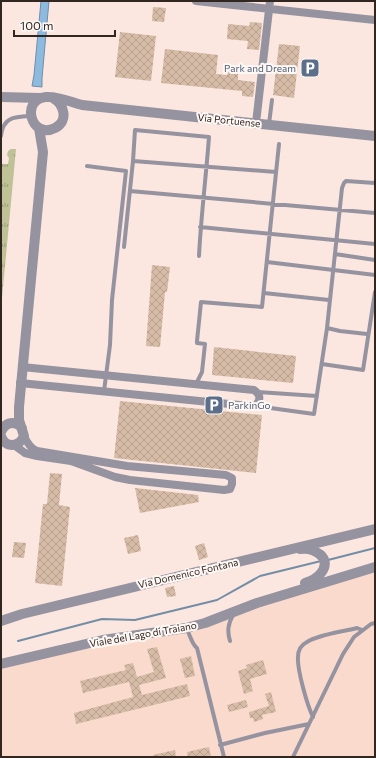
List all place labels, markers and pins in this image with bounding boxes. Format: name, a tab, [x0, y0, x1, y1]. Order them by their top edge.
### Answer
parking icon: Park and Dream	[299, 57, 321, 79]
place label: Park and Dream	[224, 62, 296, 74]
parking icon: ParkinGo	[203, 394, 225, 416]
place label: ParkinGo	[228, 399, 271, 411]

